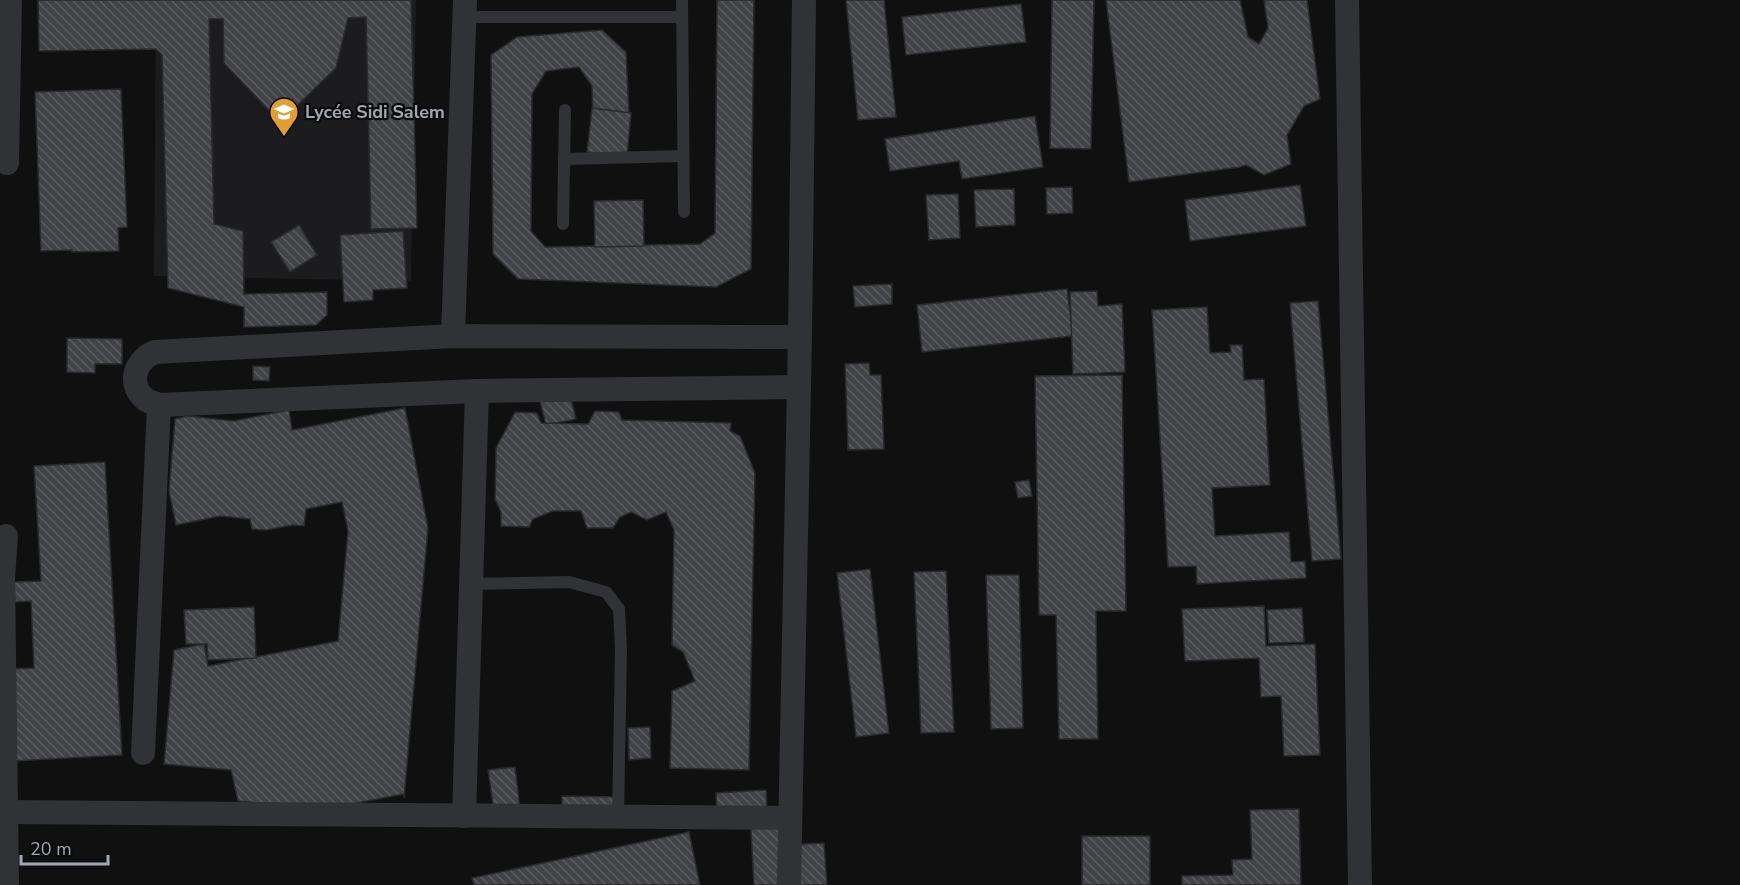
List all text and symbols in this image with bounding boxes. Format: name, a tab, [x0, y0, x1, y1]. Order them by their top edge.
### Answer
school or university icon: Lycée Sidi Salem	[268, 96, 300, 138]
place label: Lycée Sidi Salem	[305, 100, 445, 124]
scale bar	[21, 828, 108, 866]
text: 20 m	[30, 837, 72, 861]

